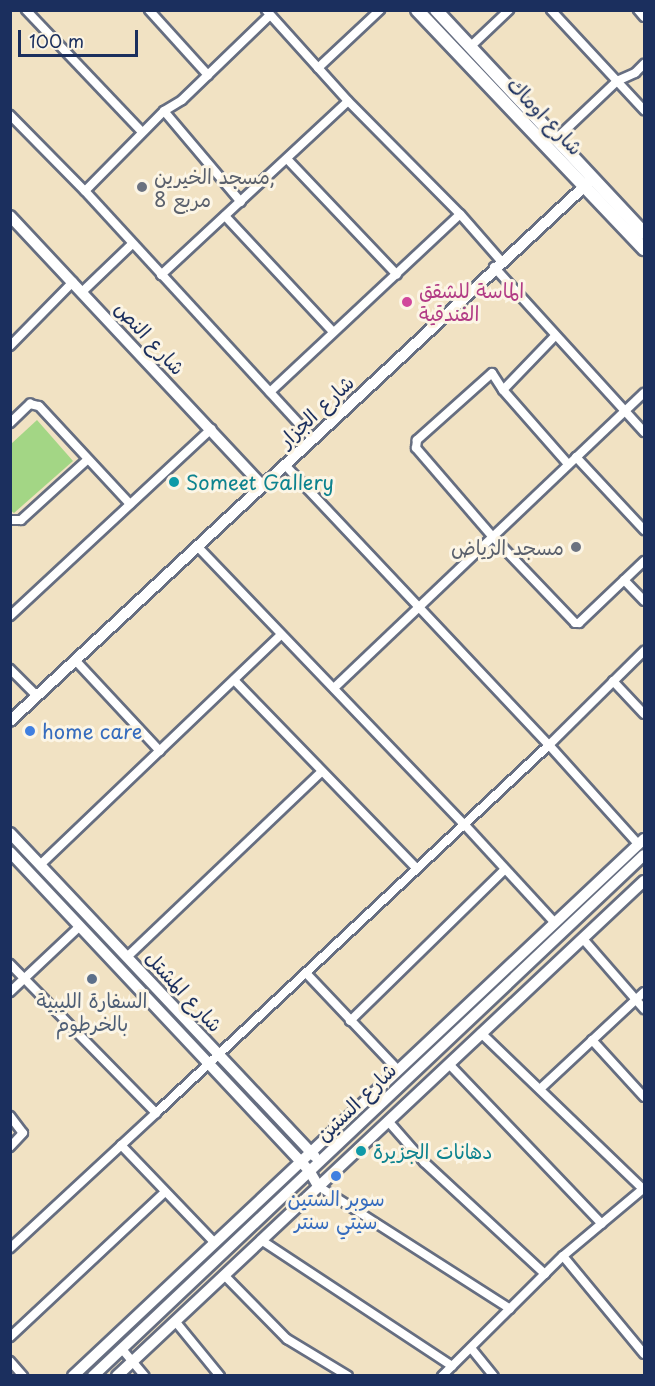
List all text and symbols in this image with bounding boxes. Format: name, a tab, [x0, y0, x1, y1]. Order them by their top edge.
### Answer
scale bar	[21, 18, 141, 56]
text: 100 m	[29, 27, 84, 54]
street label: شارع اوماك	[502, 72, 588, 160]
place label: مسجد الخيرين, مربع 8	[154, 164, 275, 211]
marker: مسجد الخيرين, مربع 8	[135, 180, 149, 194]
place label: الماسة للشقق الفندقية	[419, 278, 524, 325]
marker: الماسة للشقق الفندقية	[400, 295, 414, 309]
street label: شارع النص	[110, 296, 190, 380]
street label: شارع الجزار	[273, 370, 359, 452]
place label: Someet Gallery	[186, 470, 336, 494]
marker: Someet Gallery	[167, 475, 181, 489]
place label: مسجد الرياض	[451, 535, 564, 559]
marker: مسجد الرياض	[569, 540, 583, 554]
place label: home care	[42, 719, 143, 743]
marker: home care	[23, 724, 37, 738]
street label: شارع المشتل	[140, 945, 228, 1037]
marker: السفارة الليبية بالخرطوم	[85, 972, 99, 986]
place label: السفارة الليبية بالخرطوم	[37, 988, 147, 1035]
street label: شارع الستين	[311, 1058, 401, 1146]
place label: دهانات الجزيرة	[373, 1139, 492, 1163]
marker: دهانات الجزيرة	[354, 1144, 368, 1158]
marker: سوبر الستين سيتي سنتر	[329, 1169, 343, 1183]
place label: سوبر الستين سيتي سنتر	[287, 1186, 385, 1233]

